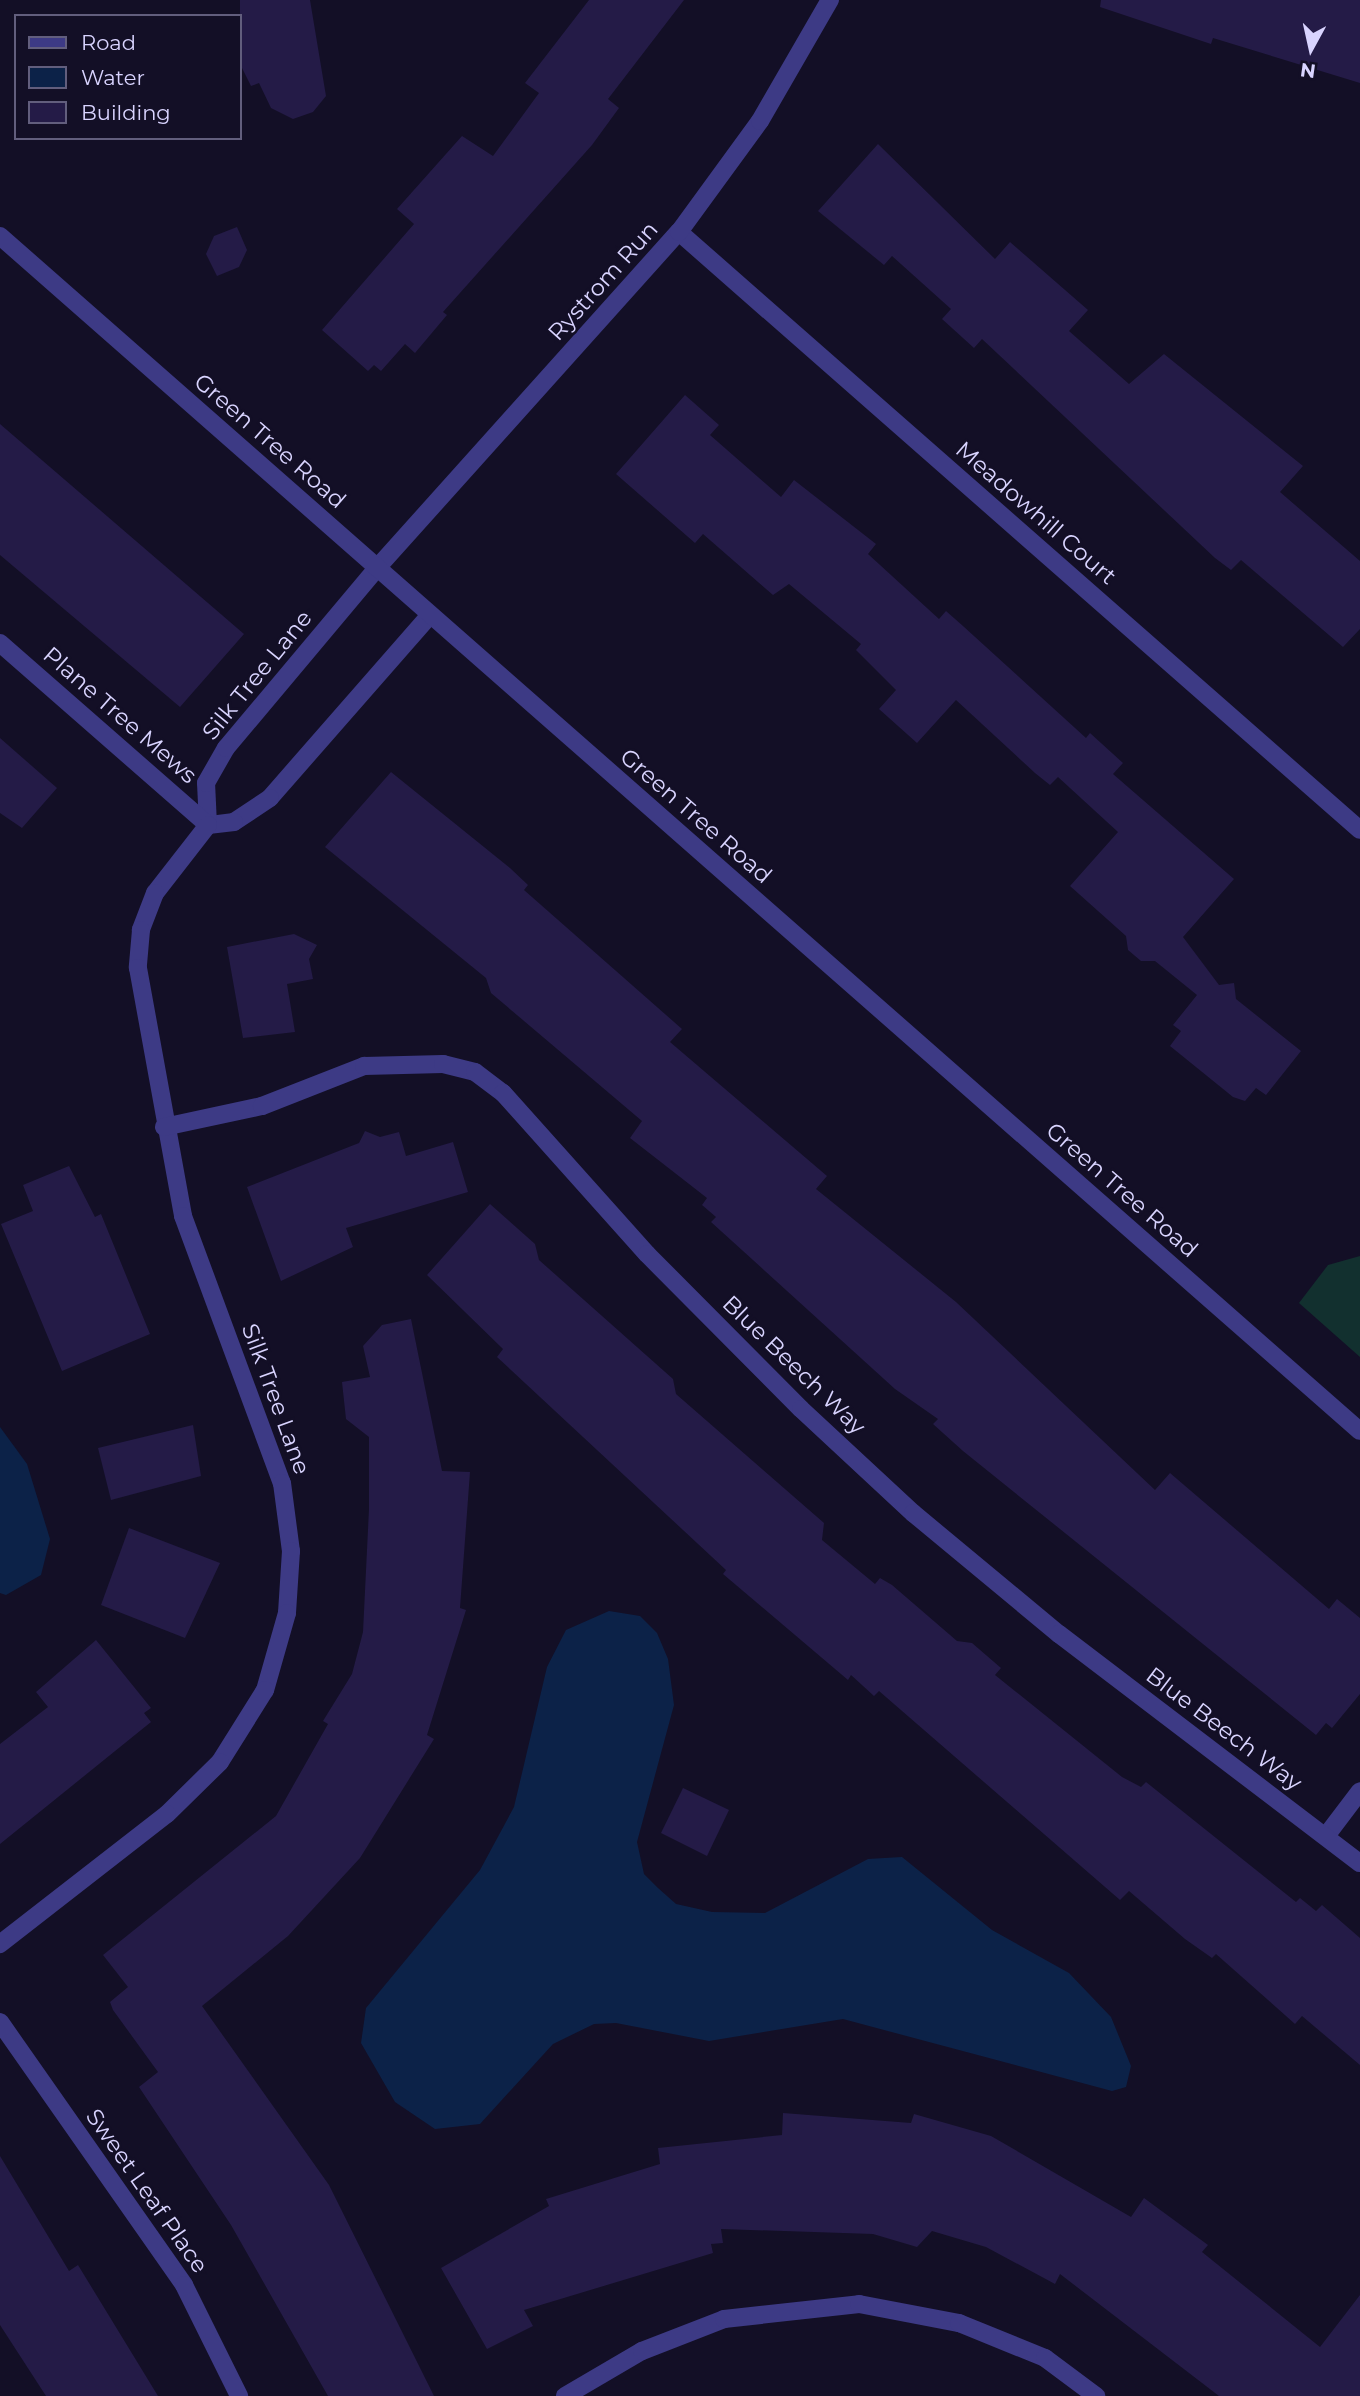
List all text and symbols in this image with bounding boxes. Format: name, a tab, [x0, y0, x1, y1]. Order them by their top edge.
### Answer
legend	[14, 14, 242, 140]
north arrow	[1276, 14, 1346, 84]
text: Road	[81, 30, 136, 55]
text: N	[1299, 58, 1317, 83]
text: Water	[81, 65, 145, 90]
text: Building	[81, 100, 171, 125]
street label: Rystrom Run	[542, 216, 664, 346]
street label: Green Tree Road	[189, 368, 351, 514]
street label: Meadowhill Court	[950, 436, 1122, 590]
street label: Silk Tree Lane	[196, 605, 318, 745]
street label: Plane Tree Mews	[38, 641, 202, 789]
street label: Green Tree Road	[615, 743, 777, 889]
street label: Green Tree Road	[1041, 1117, 1203, 1263]
street label: Blue Beech Way	[717, 1290, 871, 1440]
street label: Silk Tree Lane	[236, 1320, 316, 1478]
street label: Blue Beech Way	[1141, 1661, 1307, 1797]
street label: Sweet Leaf Place	[80, 2104, 214, 2278]

